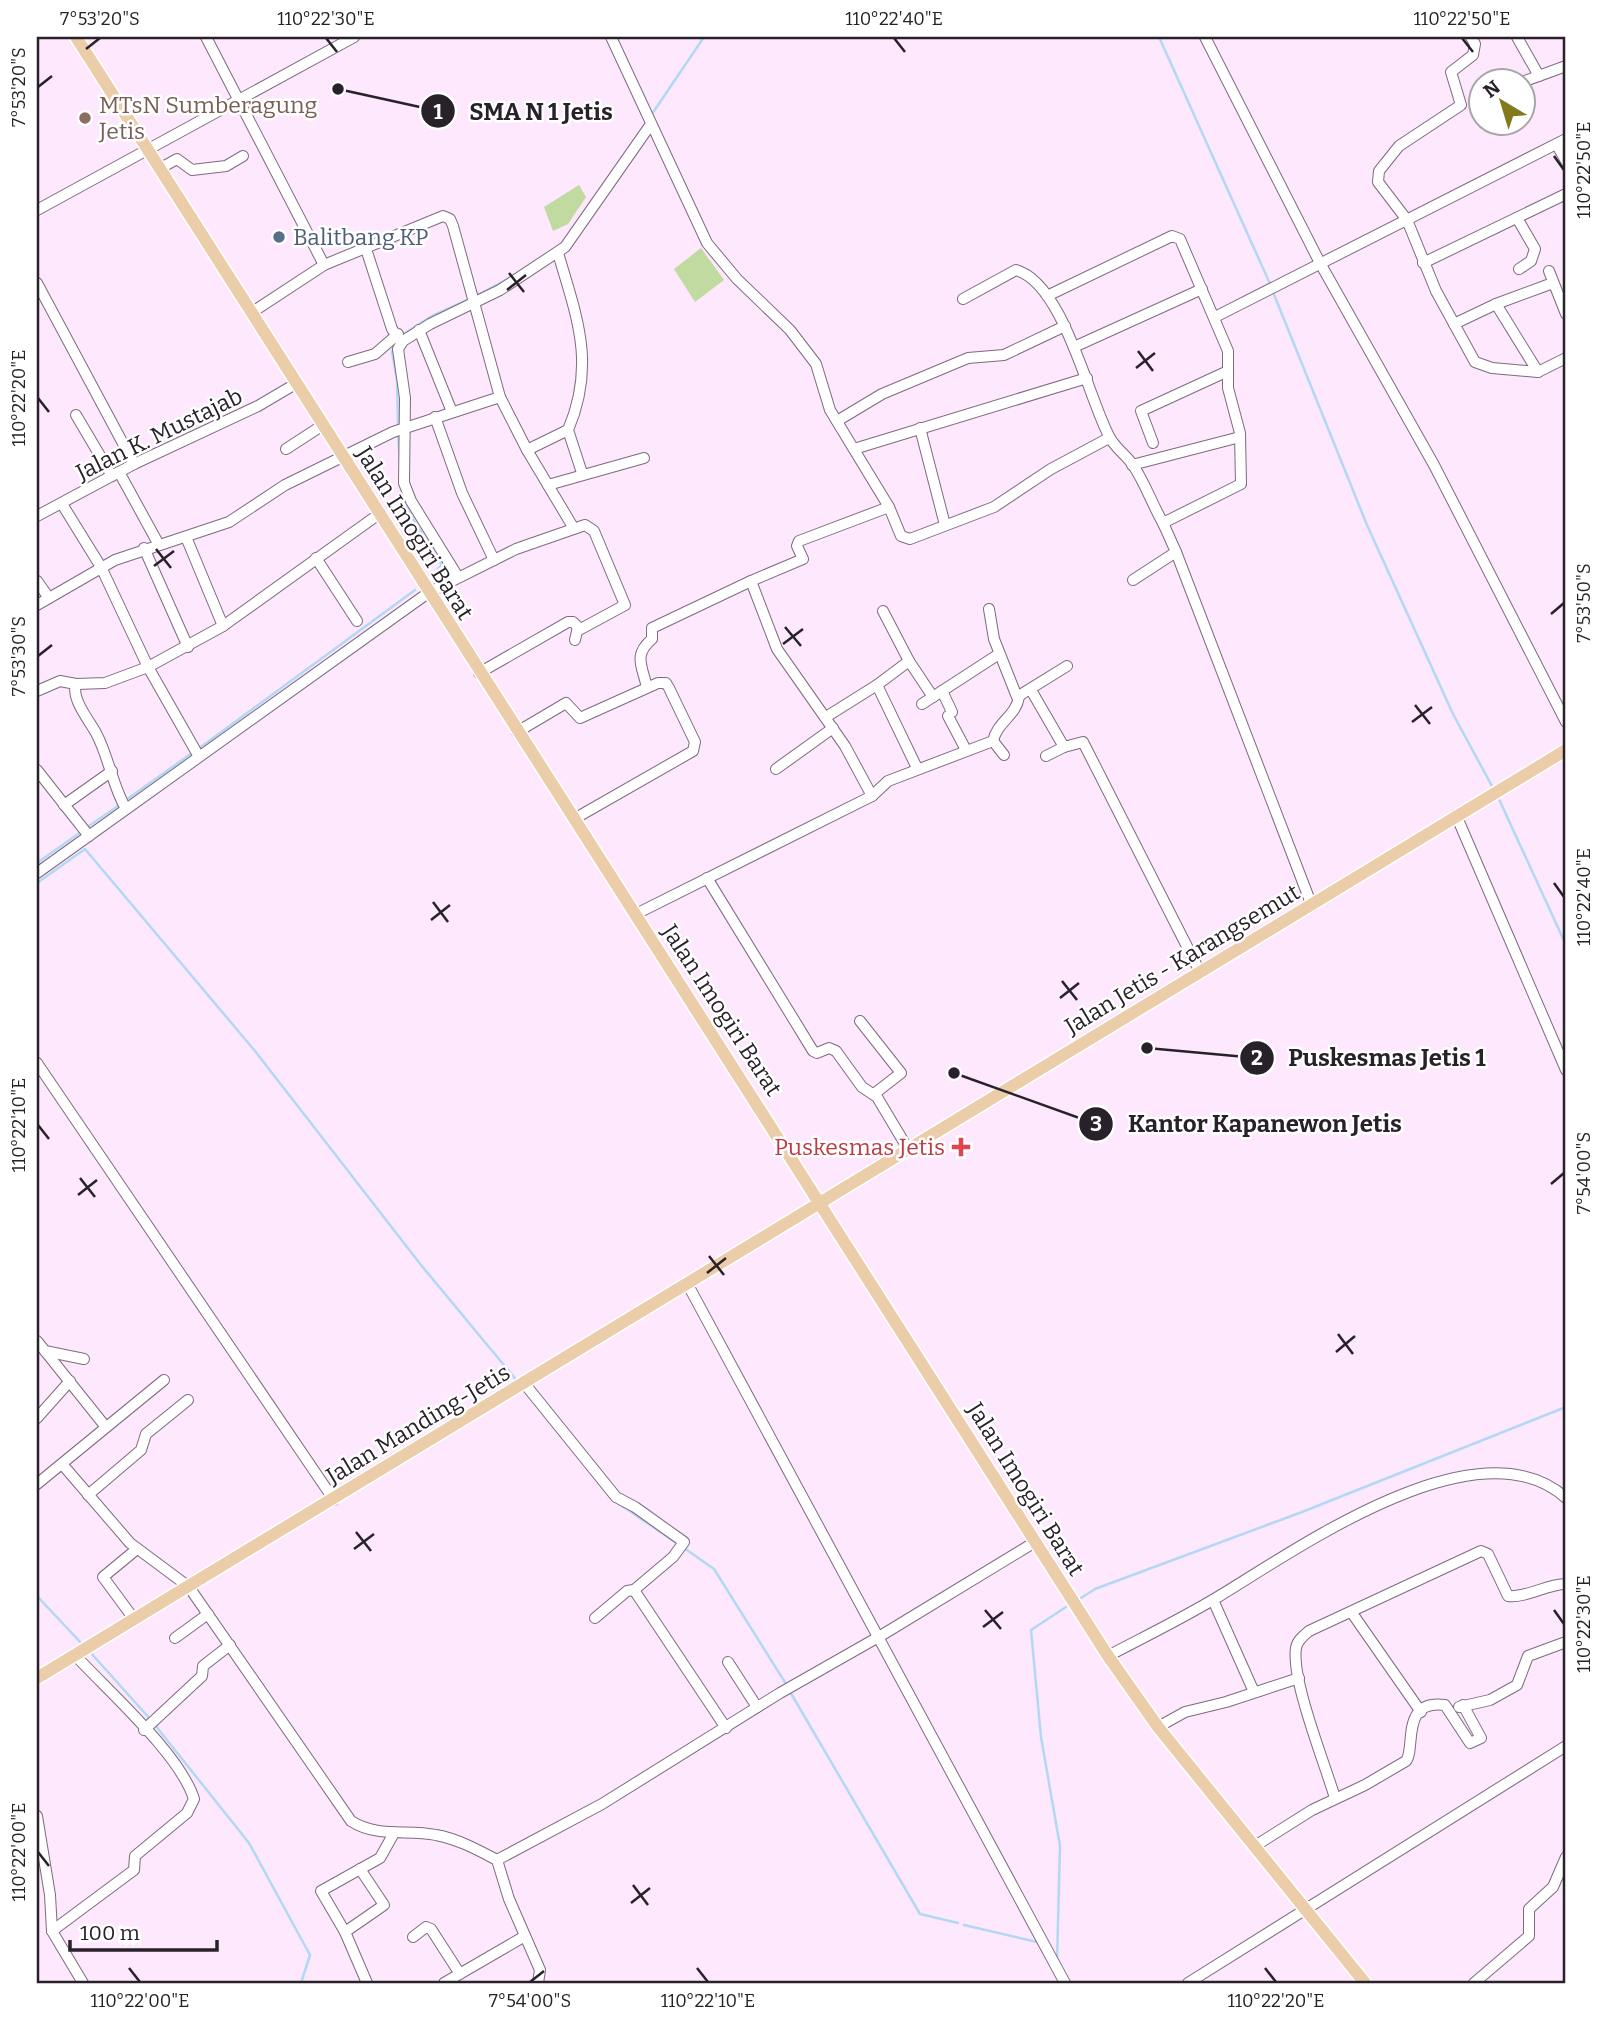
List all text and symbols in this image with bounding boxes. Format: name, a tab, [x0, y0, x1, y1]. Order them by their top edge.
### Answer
text: 7°53'20"S	[60, 8, 140, 30]
text: 110°22'30"E	[277, 8, 375, 30]
text: 110°22'40"E	[845, 8, 943, 30]
text: 110°22'50"E	[1414, 8, 1510, 30]
text: 7°53'20"S	[8, 47, 30, 127]
north arrow	[1466, 66, 1536, 136]
text: N	[1479, 75, 1505, 103]
callout: SMA N 1 Jetis	[420, 89, 627, 134]
place label: MTsN Sumberagung Jetis	[98, 91, 317, 145]
text: SMA N 1 Jetis	[469, 98, 613, 126]
text: 1	[433, 99, 443, 125]
marker: MTsN Sumberagung Jetis	[77, 110, 93, 126]
text: 110°22'50"E	[1573, 122, 1595, 218]
place label: Balitbang KP	[293, 223, 429, 251]
marker: Balitbang KP	[271, 229, 287, 245]
text: 110°22'20"E	[8, 349, 30, 447]
street label: Jalan K. Mustajab	[70, 382, 247, 487]
street label: Jalan Imogiri Barat	[350, 440, 480, 625]
text: 7°53'50"S	[1573, 563, 1595, 643]
text: 7°53'30"S	[8, 616, 30, 696]
text: 110°22'40"E	[1573, 848, 1595, 946]
street label: Jalan Jetis - Karangsemut	[1059, 878, 1304, 1041]
street label: Jalan Imogiri Barat	[656, 918, 788, 1101]
callout: Puskesmas Jetis 1	[1240, 1036, 1500, 1081]
text: Puskesmas Jetis 1	[1288, 1044, 1486, 1072]
text: 2	[1251, 1045, 1263, 1071]
text: 110°22'10"E	[8, 1078, 30, 1172]
callout: Kantor Kapanewon Jetis	[1079, 1102, 1416, 1147]
text: Kantor Kapanewon Jetis	[1128, 1110, 1402, 1138]
text: 3	[1090, 1111, 1102, 1137]
text: 7°54'00"S	[1573, 1132, 1595, 1214]
place label: Puskesmas Jetis	[774, 1133, 945, 1161]
marker: Puskesmas Jetis	[951, 1137, 971, 1157]
street label: Jalan Manding-Jetis	[320, 1358, 515, 1490]
street label: Jalan Imogiri Barat	[961, 1396, 1091, 1581]
text: 110°22'30"E	[1573, 1575, 1595, 1673]
text: 110°22'00"E	[8, 1803, 30, 1901]
scale bar	[70, 1908, 217, 1952]
text: 100 m	[80, 1920, 140, 1946]
text: 110°22'00"E	[91, 1990, 189, 2012]
text: 7°54'00"S	[489, 1990, 571, 2012]
text: 110°22'10"E	[661, 1990, 755, 2012]
text: 110°22'20"E	[1227, 1990, 1325, 2012]

